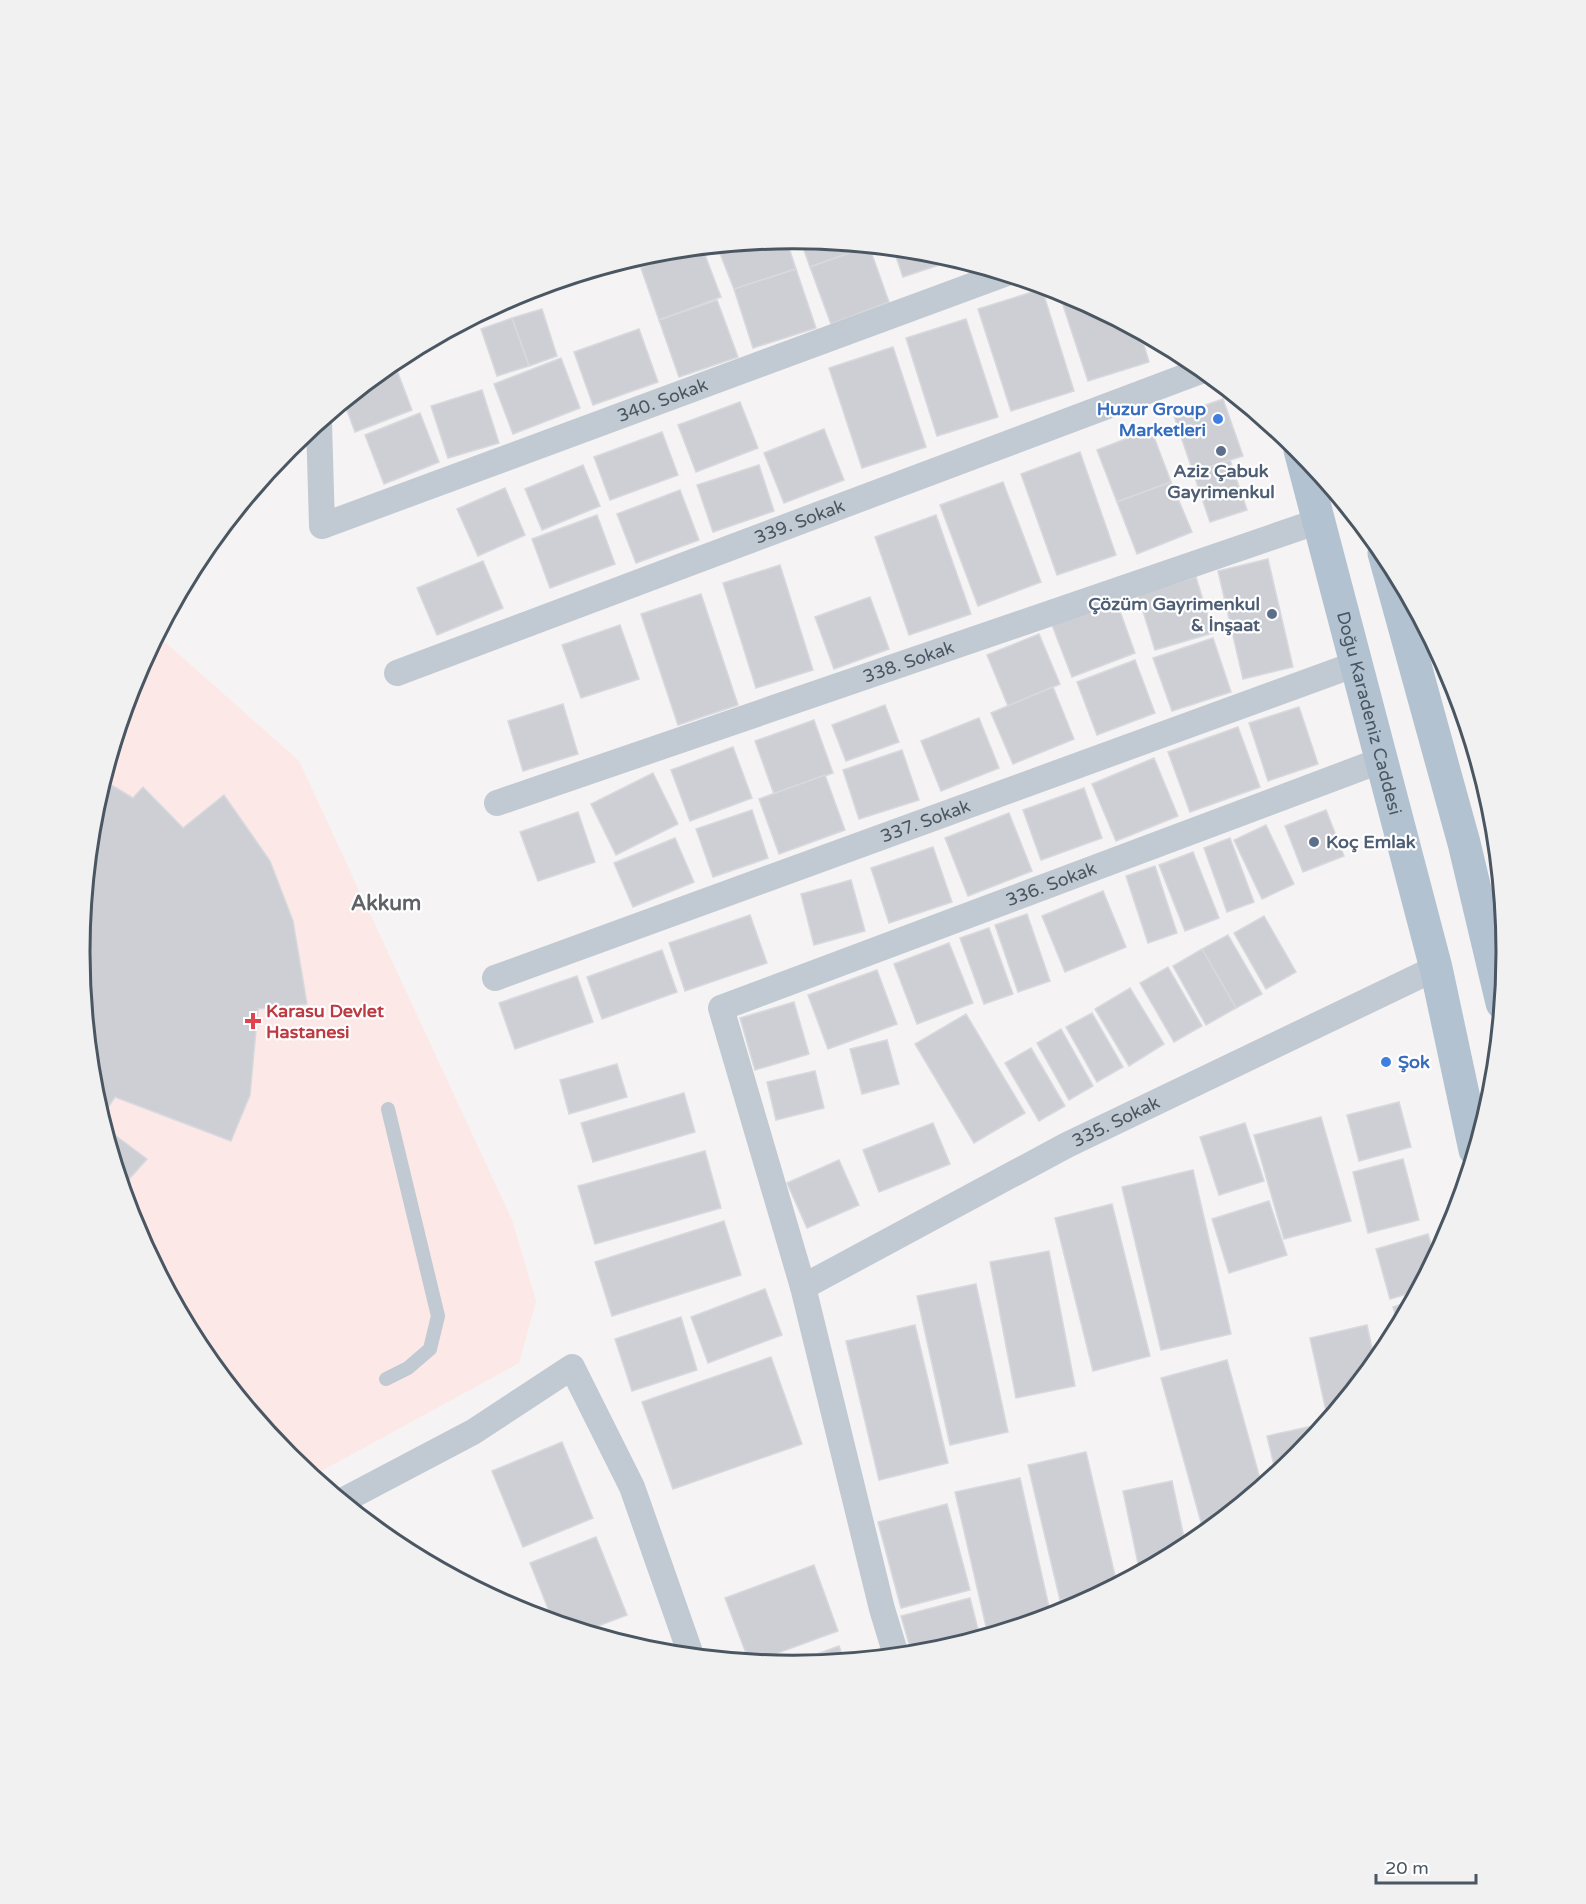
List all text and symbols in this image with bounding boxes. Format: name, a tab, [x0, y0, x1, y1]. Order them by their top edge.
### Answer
street label: 340. Sokak	[614, 373, 711, 427]
place label: Huzur Group Marketleri	[1097, 398, 1206, 441]
marker: Huzur Group Marketleri	[1211, 412, 1225, 426]
marker: Aziz Çabuk Gayrimenkul	[1214, 444, 1228, 458]
place label: Aziz Çabuk Gayrimenkul	[1167, 460, 1275, 503]
street label: 339. Sokak	[751, 495, 848, 549]
place label: Çözüm Gayrimenkul & İnşaat	[1088, 593, 1260, 636]
marker: Çözüm Gayrimenkul & İnşaat	[1265, 607, 1279, 621]
street label: Doğu Karadeniz Caddesi	[1332, 609, 1406, 817]
street label: 338. Sokak	[860, 636, 957, 688]
street label: 337. Sokak	[877, 795, 973, 848]
place label: Koç Emlak	[1326, 831, 1416, 853]
marker: Koç Emlak	[1307, 835, 1321, 849]
street label: 336. Sokak	[1003, 857, 1100, 911]
district label: Akkum	[351, 891, 421, 916]
place label: Karasu Devlet Hastanesi	[266, 1000, 384, 1043]
marker: Karasu Devlet Hastanesi	[244, 1012, 262, 1030]
place label: Şok	[1398, 1051, 1430, 1073]
marker: Şok	[1379, 1055, 1393, 1069]
street label: 335. Sokak	[1068, 1091, 1164, 1152]
scale bar	[1376, 1847, 1476, 1885]
text: 20 m	[1385, 1857, 1429, 1879]

